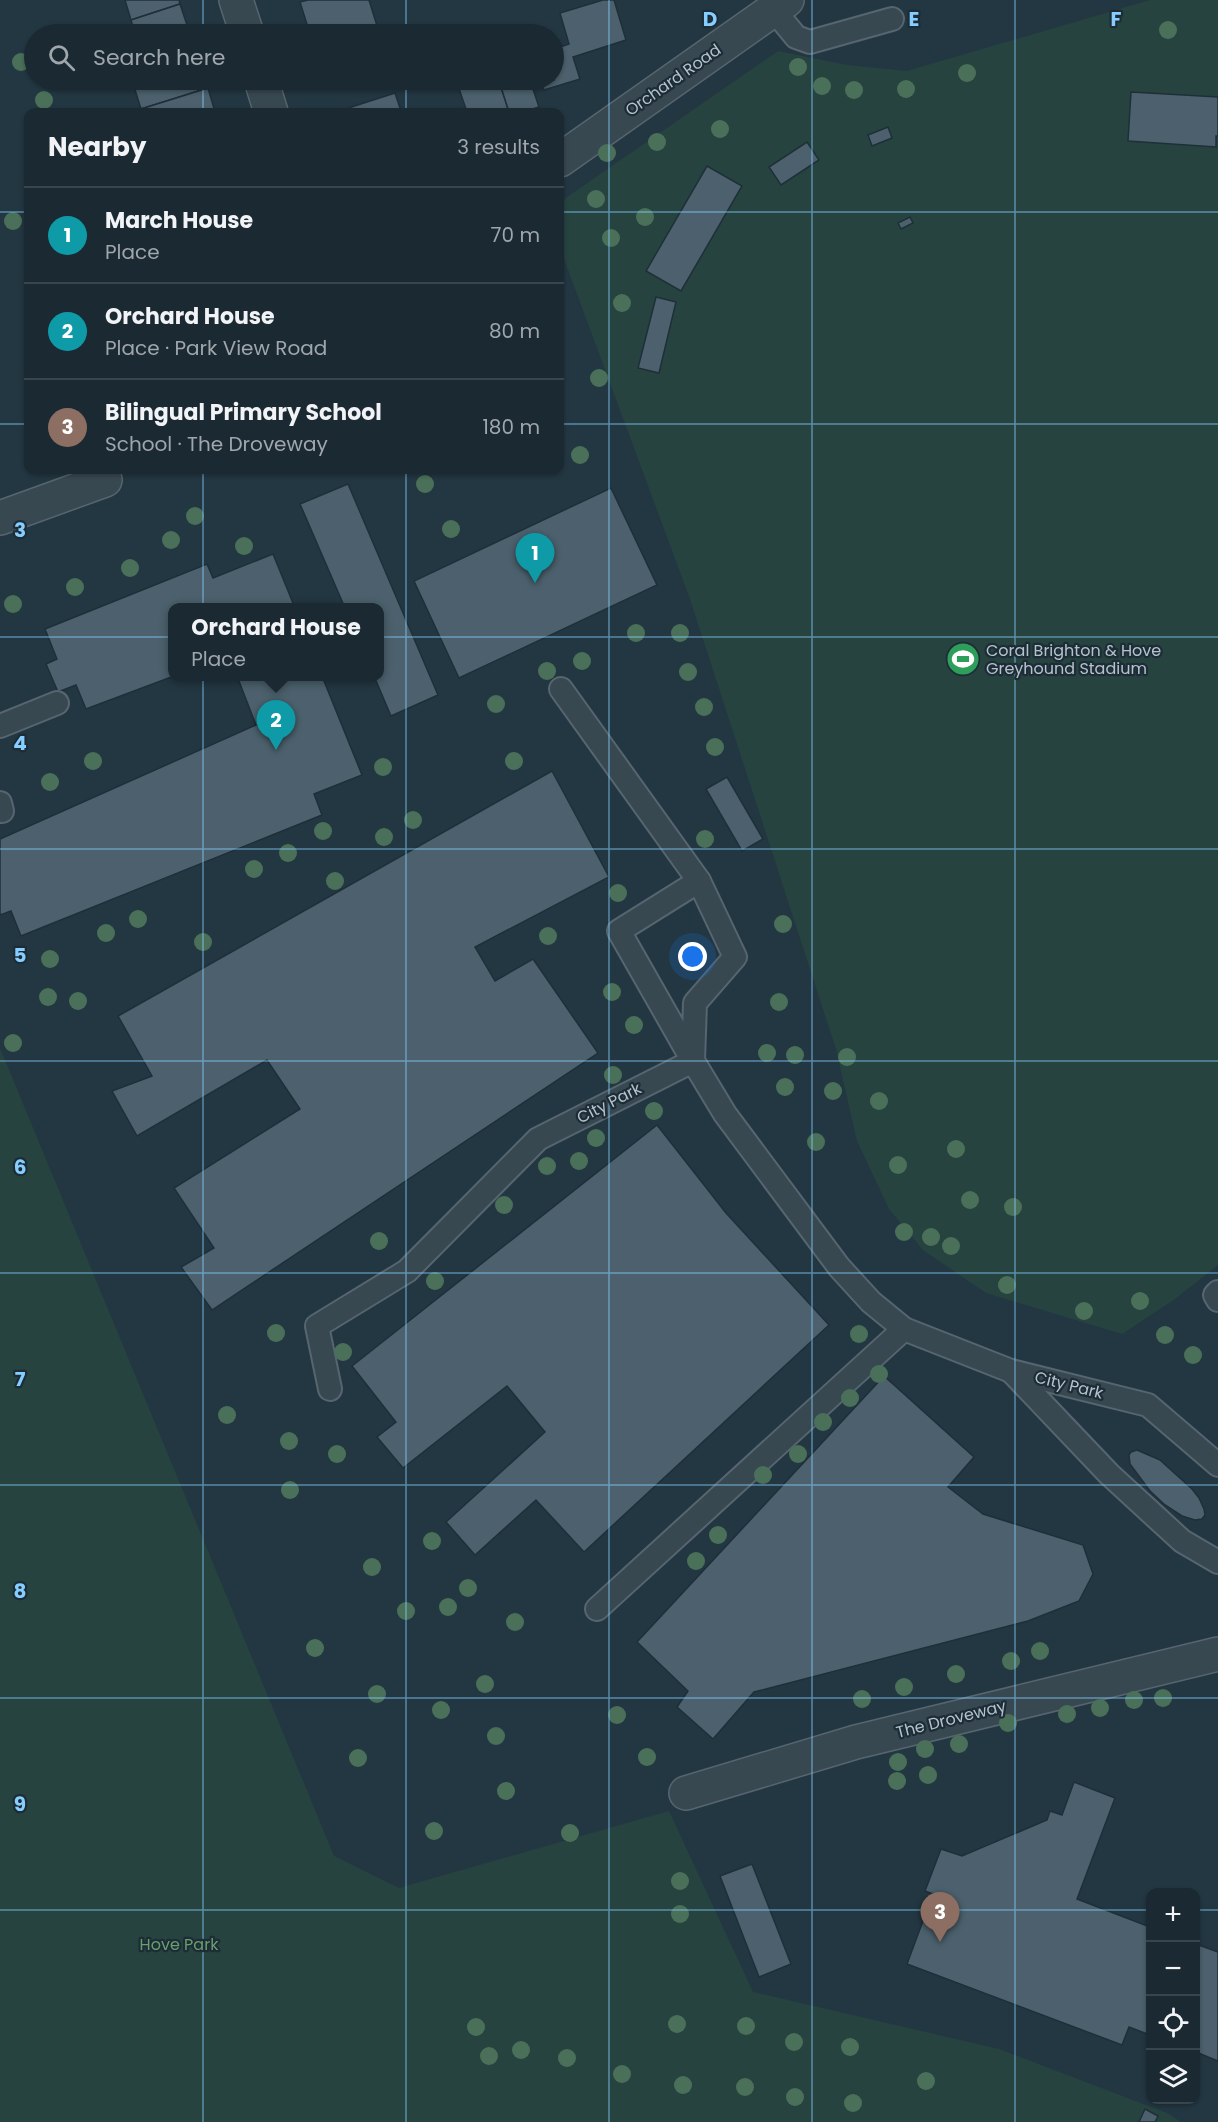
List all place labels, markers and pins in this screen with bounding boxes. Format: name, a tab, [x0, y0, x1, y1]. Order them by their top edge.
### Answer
pin: 1	[516, 534, 554, 583]
place label: Coral Brighton & Hove Greyhound Stadium	[986, 639, 1161, 680]
sports icon: Coral Brighton & Hove Greyhound Stadium	[945, 641, 981, 677]
pin: 2	[256, 700, 296, 750]
pin: 3	[920, 1892, 960, 1942]

